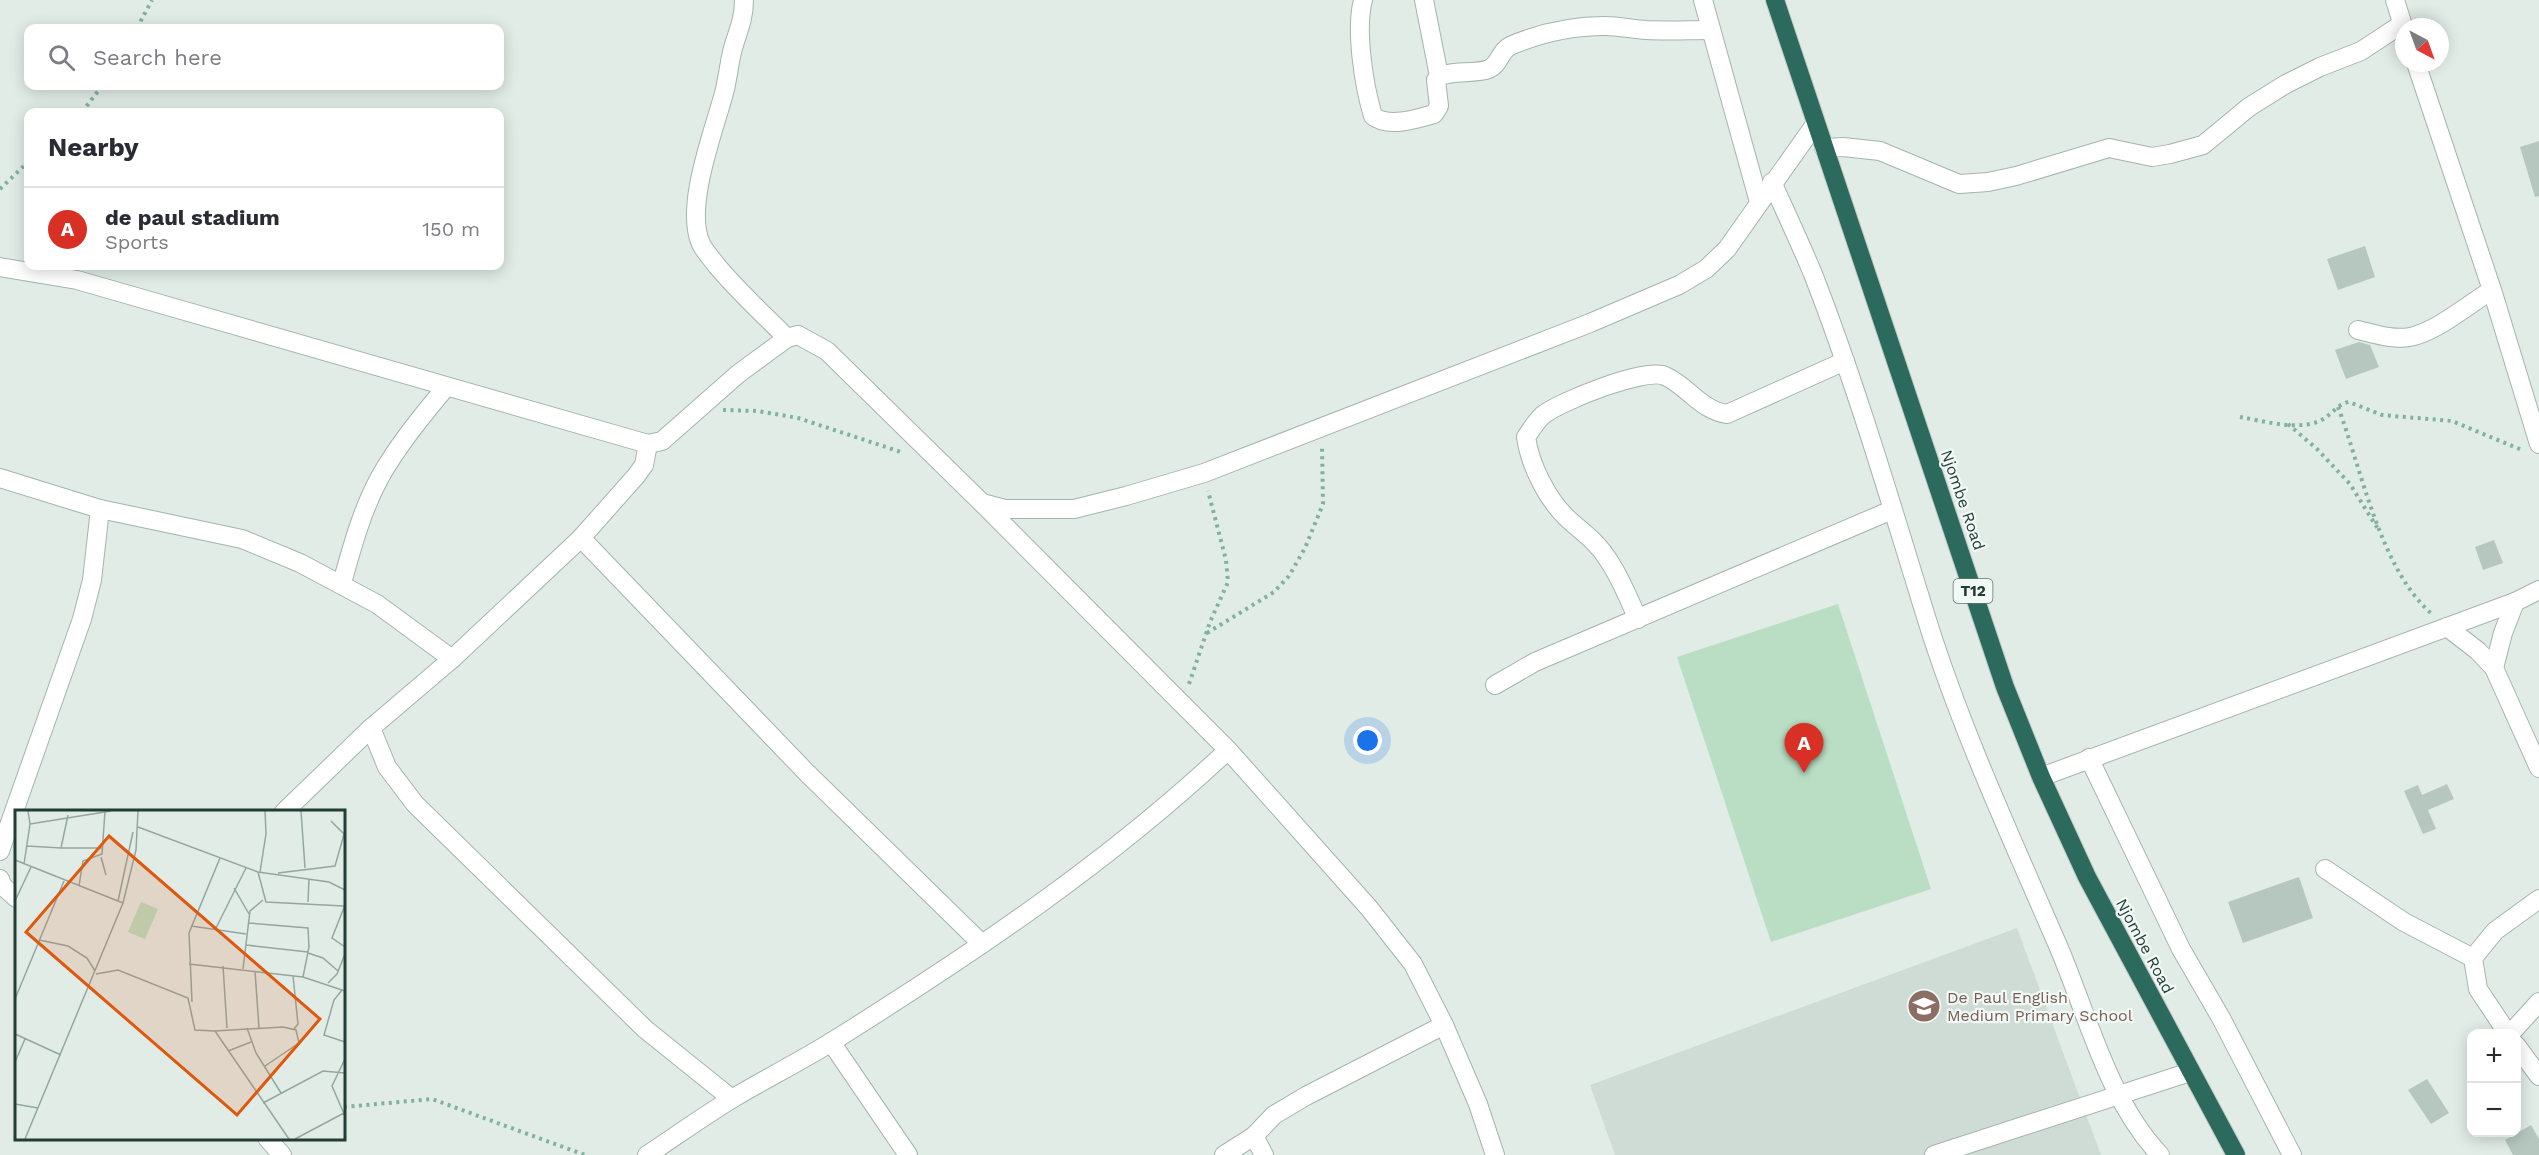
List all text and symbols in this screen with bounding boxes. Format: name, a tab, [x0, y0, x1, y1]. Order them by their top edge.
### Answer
north arrow	[2395, 18, 2449, 72]
search box	[24, 24, 504, 90]
icon: search	[45, 41, 78, 74]
text: Search here	[93, 45, 222, 70]
text: Nearby	[48, 132, 139, 162]
text: de paul stadium	[105, 205, 280, 230]
text: A	[61, 217, 74, 241]
text: 150 m	[422, 217, 480, 241]
text: Sports	[105, 230, 169, 254]
street label: Njombe Road	[1937, 447, 1989, 553]
road number: T12	[1954, 579, 1992, 603]
pin: A	[1784, 724, 1824, 773]
your location	[1353, 726, 1382, 755]
inset map	[15, 810, 345, 1140]
street label: Njombe Road	[2112, 895, 2178, 997]
school or university icon: De Paul English Medium Primary School	[1906, 988, 1942, 1024]
place label: De Paul English Medium Primary School	[1947, 988, 2133, 1025]
map controls	[2467, 1029, 2521, 1137]
button: +	[2467, 1029, 2521, 1083]
button: −	[2467, 1083, 2521, 1137]

